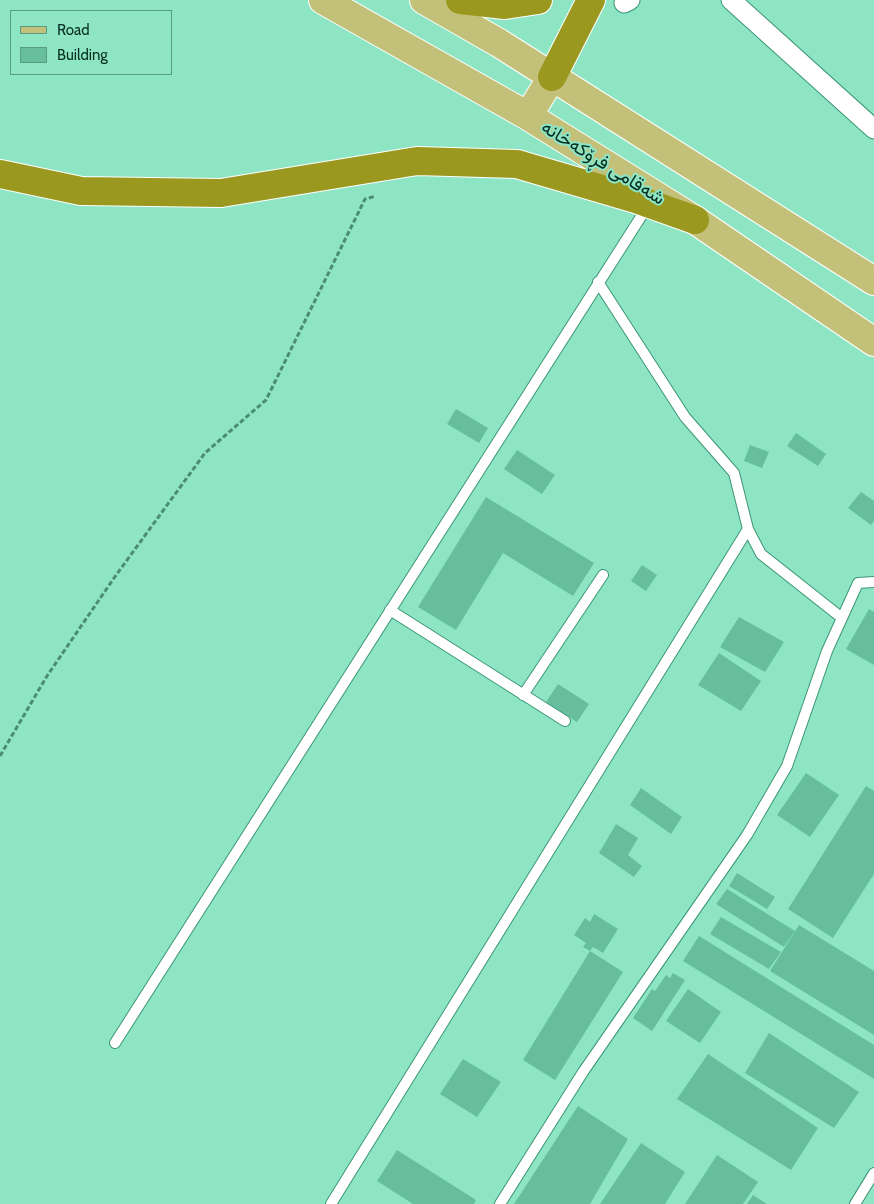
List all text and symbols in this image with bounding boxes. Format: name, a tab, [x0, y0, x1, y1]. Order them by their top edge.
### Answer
legend	[10, 10, 172, 75]
text: Road	[57, 21, 90, 39]
text: Building	[57, 46, 108, 64]
street label: شەقامی فڕۆکەخانە	[537, 116, 669, 210]

